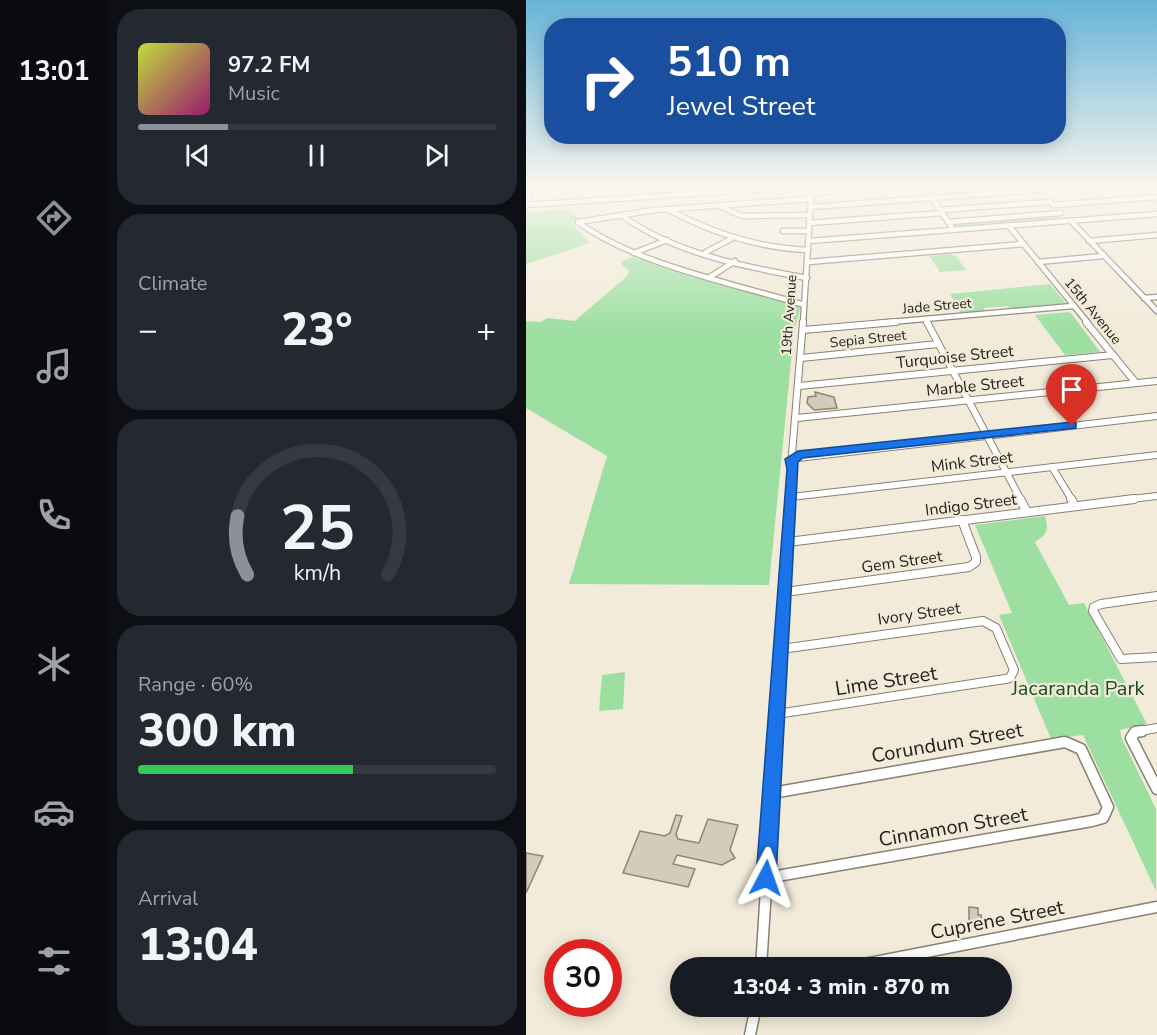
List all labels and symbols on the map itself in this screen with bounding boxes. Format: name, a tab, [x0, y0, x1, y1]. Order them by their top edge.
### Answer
street label: 19th Avenue	[777, 274, 801, 356]
street label: 15th Avenue	[1060, 274, 1126, 348]
street label: Jade Street	[901, 294, 972, 319]
street label: Sepia Street	[829, 326, 907, 352]
street label: Turquoise Street	[895, 340, 1015, 374]
pin	[1046, 364, 1097, 426]
street label: Marble Street	[925, 370, 1025, 402]
street label: Mink Street	[930, 446, 1015, 478]
street label: Indigo Street	[924, 488, 1019, 522]
street label: Gem Street	[860, 545, 944, 579]
street label: Ivory Street	[876, 597, 962, 631]
street label: Lime Street	[833, 659, 940, 702]
park label: Jacaranda Park	[1010, 675, 1146, 702]
street label: Corundum Street	[869, 716, 1026, 770]
street label: Cinnamon Street	[876, 800, 1031, 853]
position arrow	[734, 846, 798, 910]
street label: Cuprene Street	[928, 894, 1067, 946]
speed limit sign: 30	[544, 939, 622, 1017]

